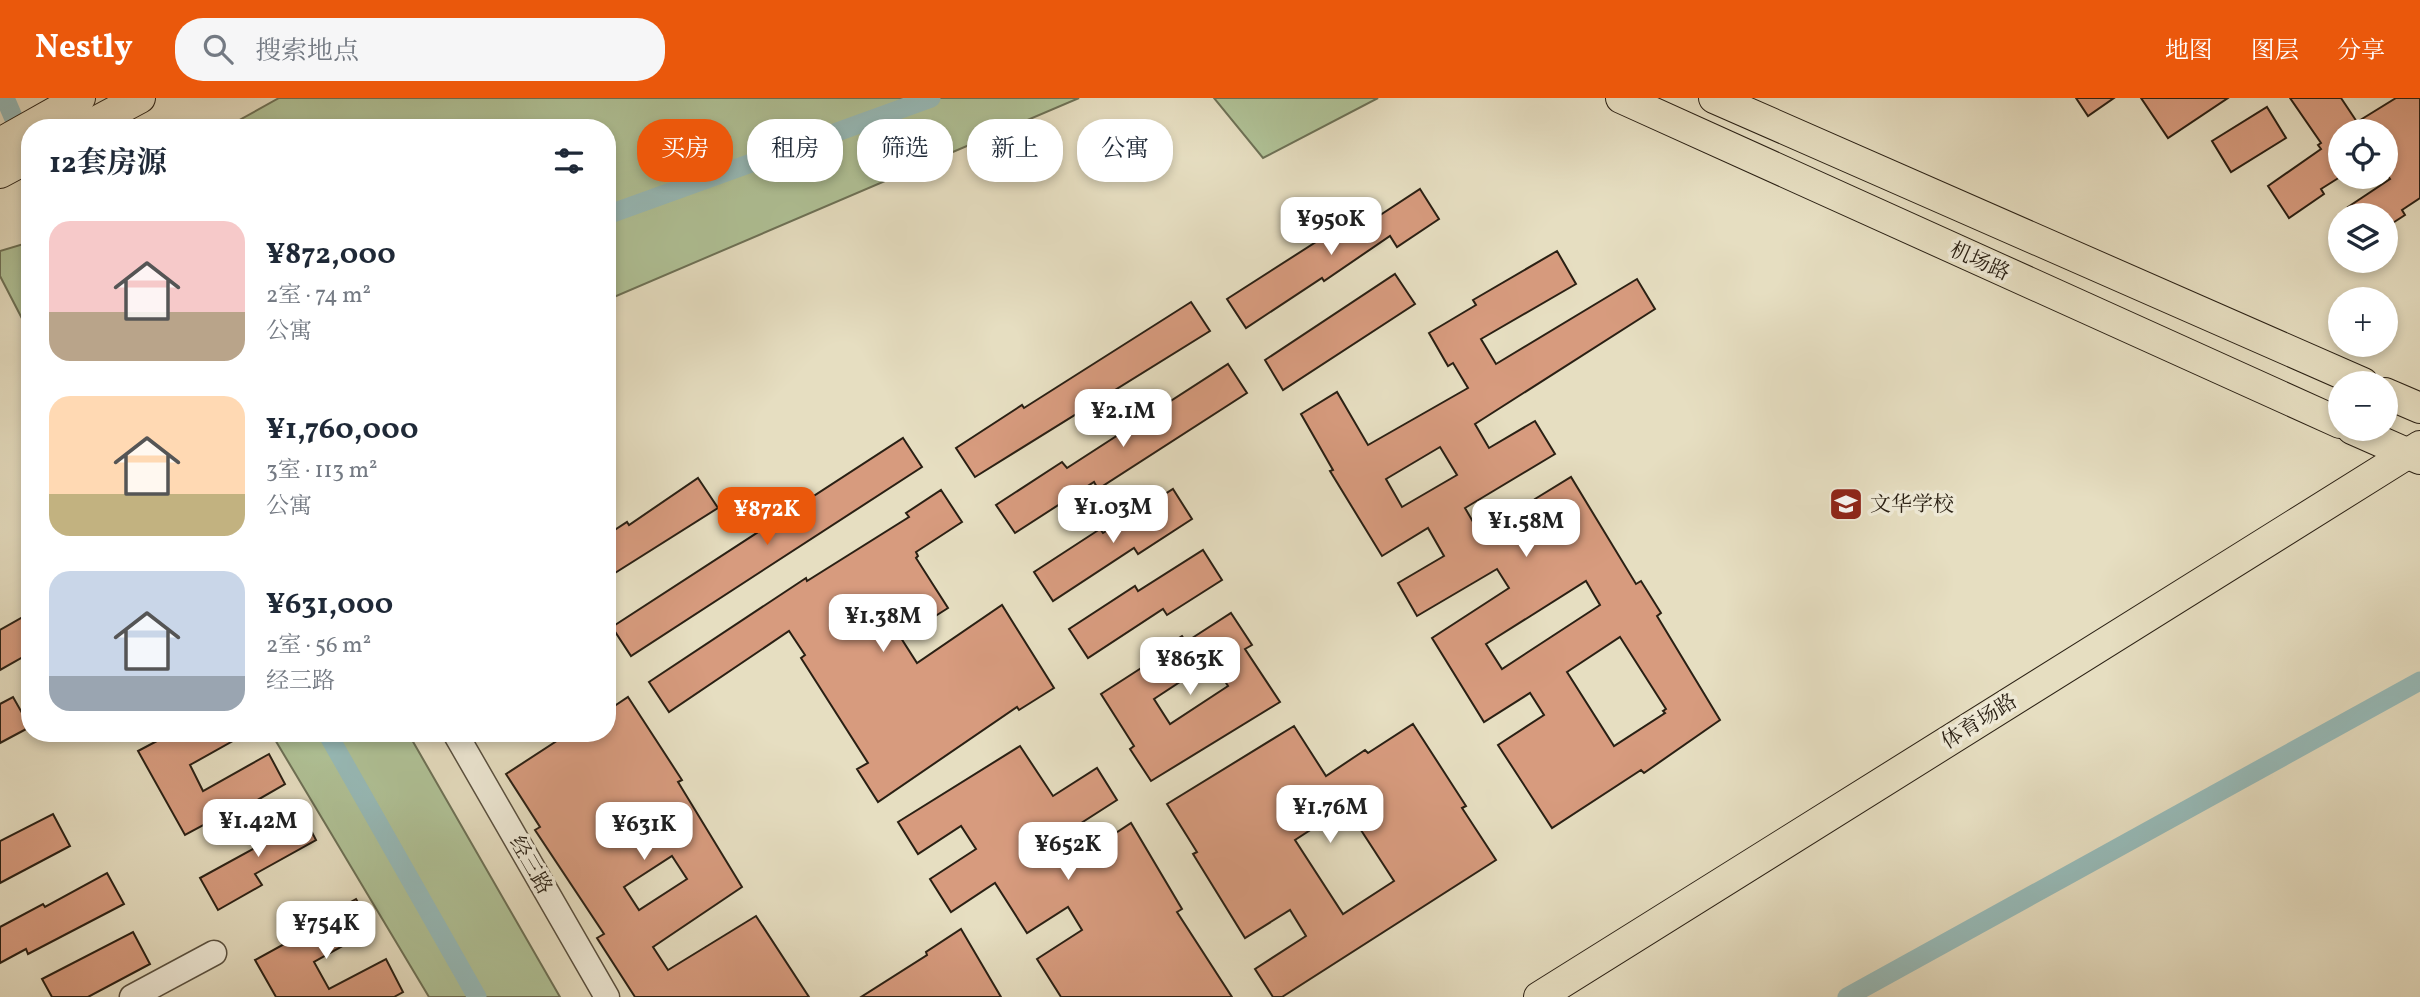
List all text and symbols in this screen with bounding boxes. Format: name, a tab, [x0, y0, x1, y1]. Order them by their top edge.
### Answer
search box	[175, 18, 665, 81]
text: Nestly	[35, 26, 133, 72]
icon: search	[199, 30, 237, 68]
text: 搜索地点	[255, 34, 359, 70]
text: 地图	[2165, 35, 2213, 69]
text: 图层	[2251, 35, 2299, 69]
text: 分享	[2337, 35, 2385, 69]
chip: 买房	[637, 119, 733, 182]
chip: 租房	[747, 119, 843, 182]
chip: 筛选	[857, 119, 953, 182]
chip: 新上	[967, 119, 1063, 182]
chip: 公寓	[1077, 119, 1173, 182]
map controls	[2328, 119, 2398, 441]
button: locate	[2328, 119, 2398, 189]
icon: filters	[550, 142, 588, 180]
text: 12套房源	[49, 143, 167, 185]
pin: ¥950K	[1282, 198, 1380, 257]
button: layers	[2328, 203, 2398, 273]
text: ¥950K	[1297, 204, 1365, 236]
text: ¥872,000	[266, 234, 396, 276]
street label: 机场路	[1945, 236, 2014, 288]
icon: home	[105, 249, 189, 333]
text: 2室 · 74 m²	[266, 280, 371, 312]
button: +	[2328, 287, 2398, 357]
text: 公寓	[266, 316, 312, 348]
button: −	[2328, 371, 2398, 441]
pin: ¥2.1M	[1074, 390, 1172, 449]
text: ¥2.1M	[1091, 396, 1155, 428]
text: ¥1,760,000	[266, 409, 418, 451]
icon: home	[105, 424, 189, 508]
text: 3室 · 113 m²	[266, 455, 378, 487]
school or university icon: 文华学校	[1827, 485, 1865, 523]
pin: ¥1.03M	[1056, 486, 1170, 545]
pin: ¥872K	[718, 488, 816, 547]
text: 公寓	[266, 491, 312, 523]
place label: 文华学校	[1870, 491, 1954, 520]
text: ¥1.03M	[1074, 492, 1152, 524]
text: ¥872K	[734, 494, 800, 526]
pin: ¥1.58M	[1469, 500, 1583, 559]
text: ¥1.58M	[1488, 506, 1564, 538]
text: ¥631,000	[266, 584, 393, 626]
pin: ¥1.38M	[826, 594, 940, 654]
icon: home	[105, 599, 189, 683]
text: ¥1.38M	[845, 601, 921, 633]
text: 2室 · 56 m²	[266, 630, 371, 662]
pin: ¥863K	[1141, 638, 1239, 697]
text: ¥863K	[1156, 644, 1224, 676]
text: 经三路	[266, 666, 335, 698]
street label: 体育场路	[1936, 688, 2023, 757]
pin: ¥1.76M	[1273, 786, 1387, 845]
text: ¥1.76M	[1292, 792, 1368, 824]
pin: ¥1.42M	[201, 800, 315, 859]
pin: ¥631K	[595, 802, 693, 862]
text: ¥1.42M	[219, 806, 297, 838]
text: ¥631K	[612, 809, 676, 841]
pin: ¥652K	[1019, 822, 1117, 882]
text: ¥652K	[1035, 829, 1101, 861]
street label: 经三路	[501, 831, 558, 900]
pin: ¥754K	[277, 902, 375, 961]
text: ¥754K	[292, 908, 360, 940]

